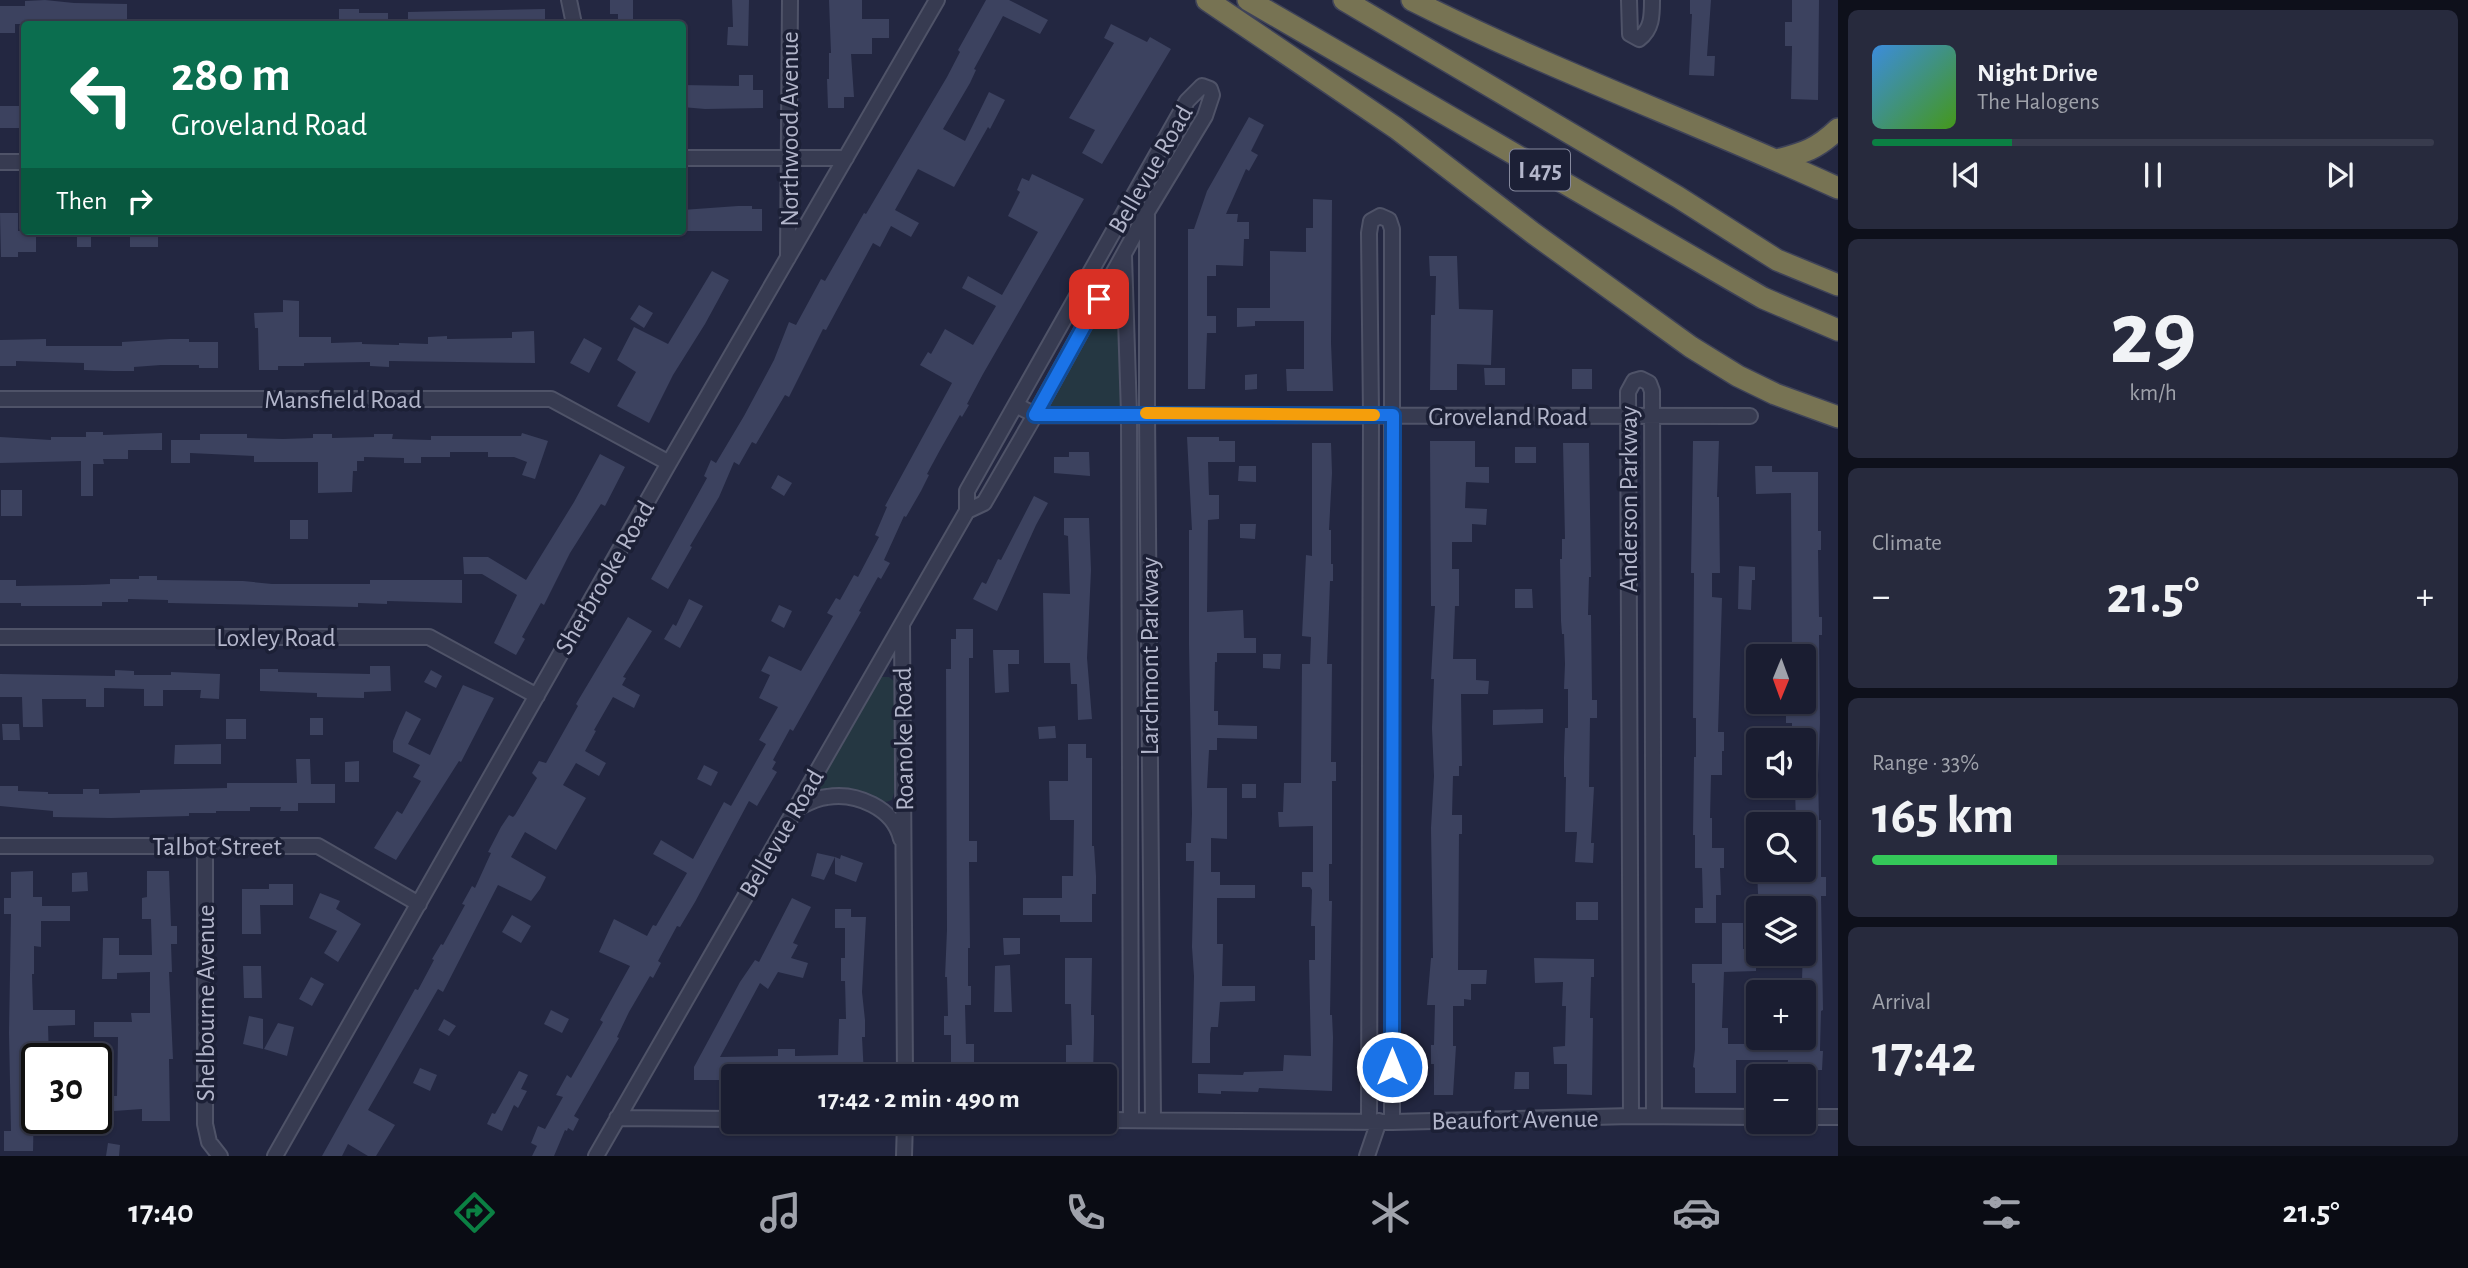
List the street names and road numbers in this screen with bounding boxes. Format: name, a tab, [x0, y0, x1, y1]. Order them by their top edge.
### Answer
street label: Northwood Avenue	[777, 31, 803, 227]
street label: Bellevue Road	[1104, 101, 1198, 238]
road number: I 475	[1510, 150, 1570, 190]
street label: Mansfield Road	[264, 387, 422, 413]
street label: Groveland Road	[1428, 404, 1588, 430]
street label: Anderson Parkway	[1616, 406, 1642, 592]
street label: Sherbrooke Road	[551, 496, 659, 659]
street label: Larchmont Parkway	[1137, 557, 1163, 755]
street label: Loxley Road	[216, 625, 336, 651]
street label: Roanoke Road	[890, 667, 918, 811]
street label: Bellevue Road	[735, 765, 829, 902]
street label: Talbot Street	[152, 834, 282, 860]
street label: Shelbourne Avenue	[193, 905, 219, 1101]
street label: Beaufort Avenue	[1431, 1106, 1599, 1134]

